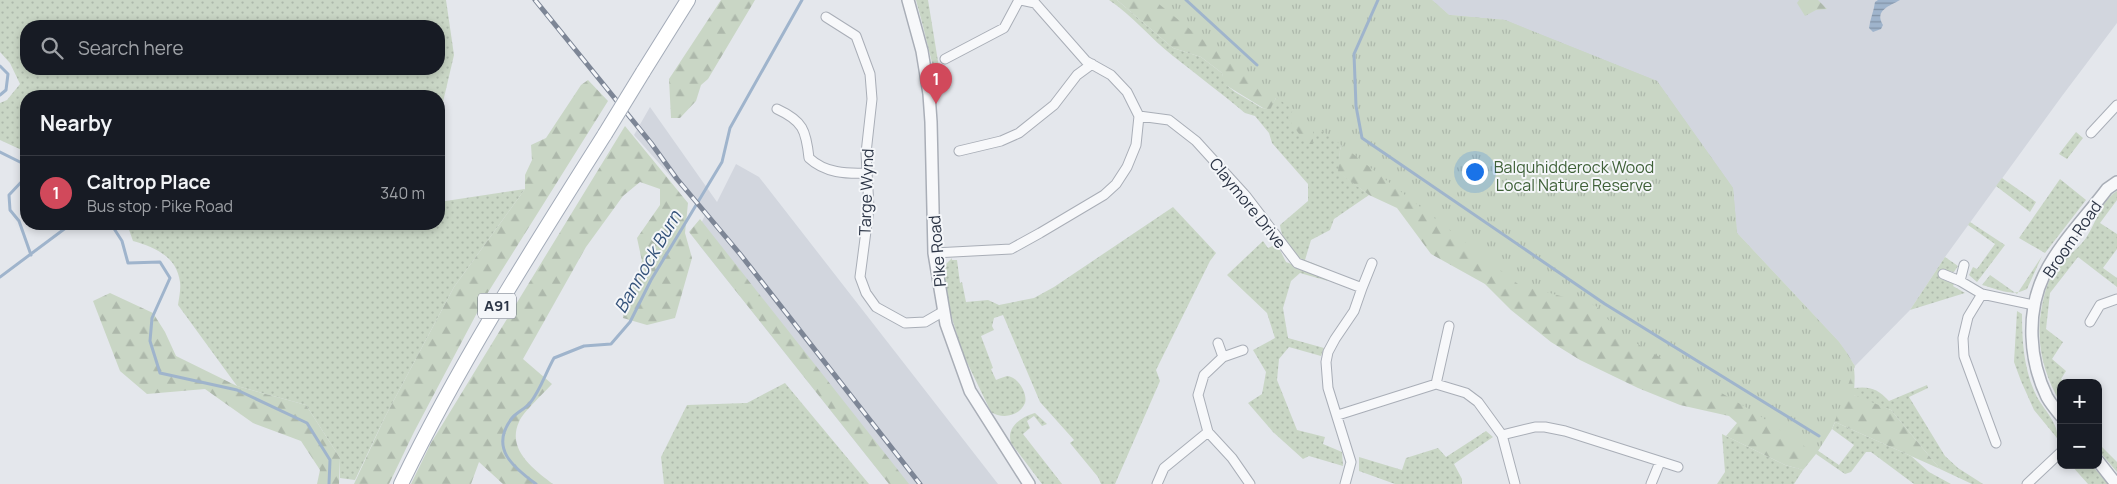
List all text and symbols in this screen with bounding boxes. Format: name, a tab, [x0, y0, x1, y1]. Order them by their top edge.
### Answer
search box	[20, 20, 445, 75]
icon: search	[38, 34, 66, 62]
text: Search here	[78, 35, 184, 61]
pin: 1	[920, 63, 952, 104]
text: Nearby	[40, 109, 112, 137]
street label: Targe Wynd	[853, 148, 879, 236]
street label: Claymore Drive	[1205, 153, 1291, 253]
park label: Balquhidderock Wood Local Nature Reserve	[1494, 156, 1654, 196]
your location	[1462, 159, 1488, 185]
text: Caltrop Place	[87, 169, 211, 195]
text: 1	[52, 182, 60, 204]
text: 340 m	[380, 182, 425, 204]
text: Bus stop · Pike Road	[87, 195, 233, 217]
street label: Broom Road	[2037, 196, 2107, 282]
water label: Bannock Burn	[608, 205, 687, 317]
street label: Pike Road	[923, 214, 951, 288]
road number: A91	[478, 294, 516, 318]
map controls	[2057, 379, 2102, 469]
button: +	[2057, 379, 2102, 424]
button: −	[2057, 424, 2102, 469]

